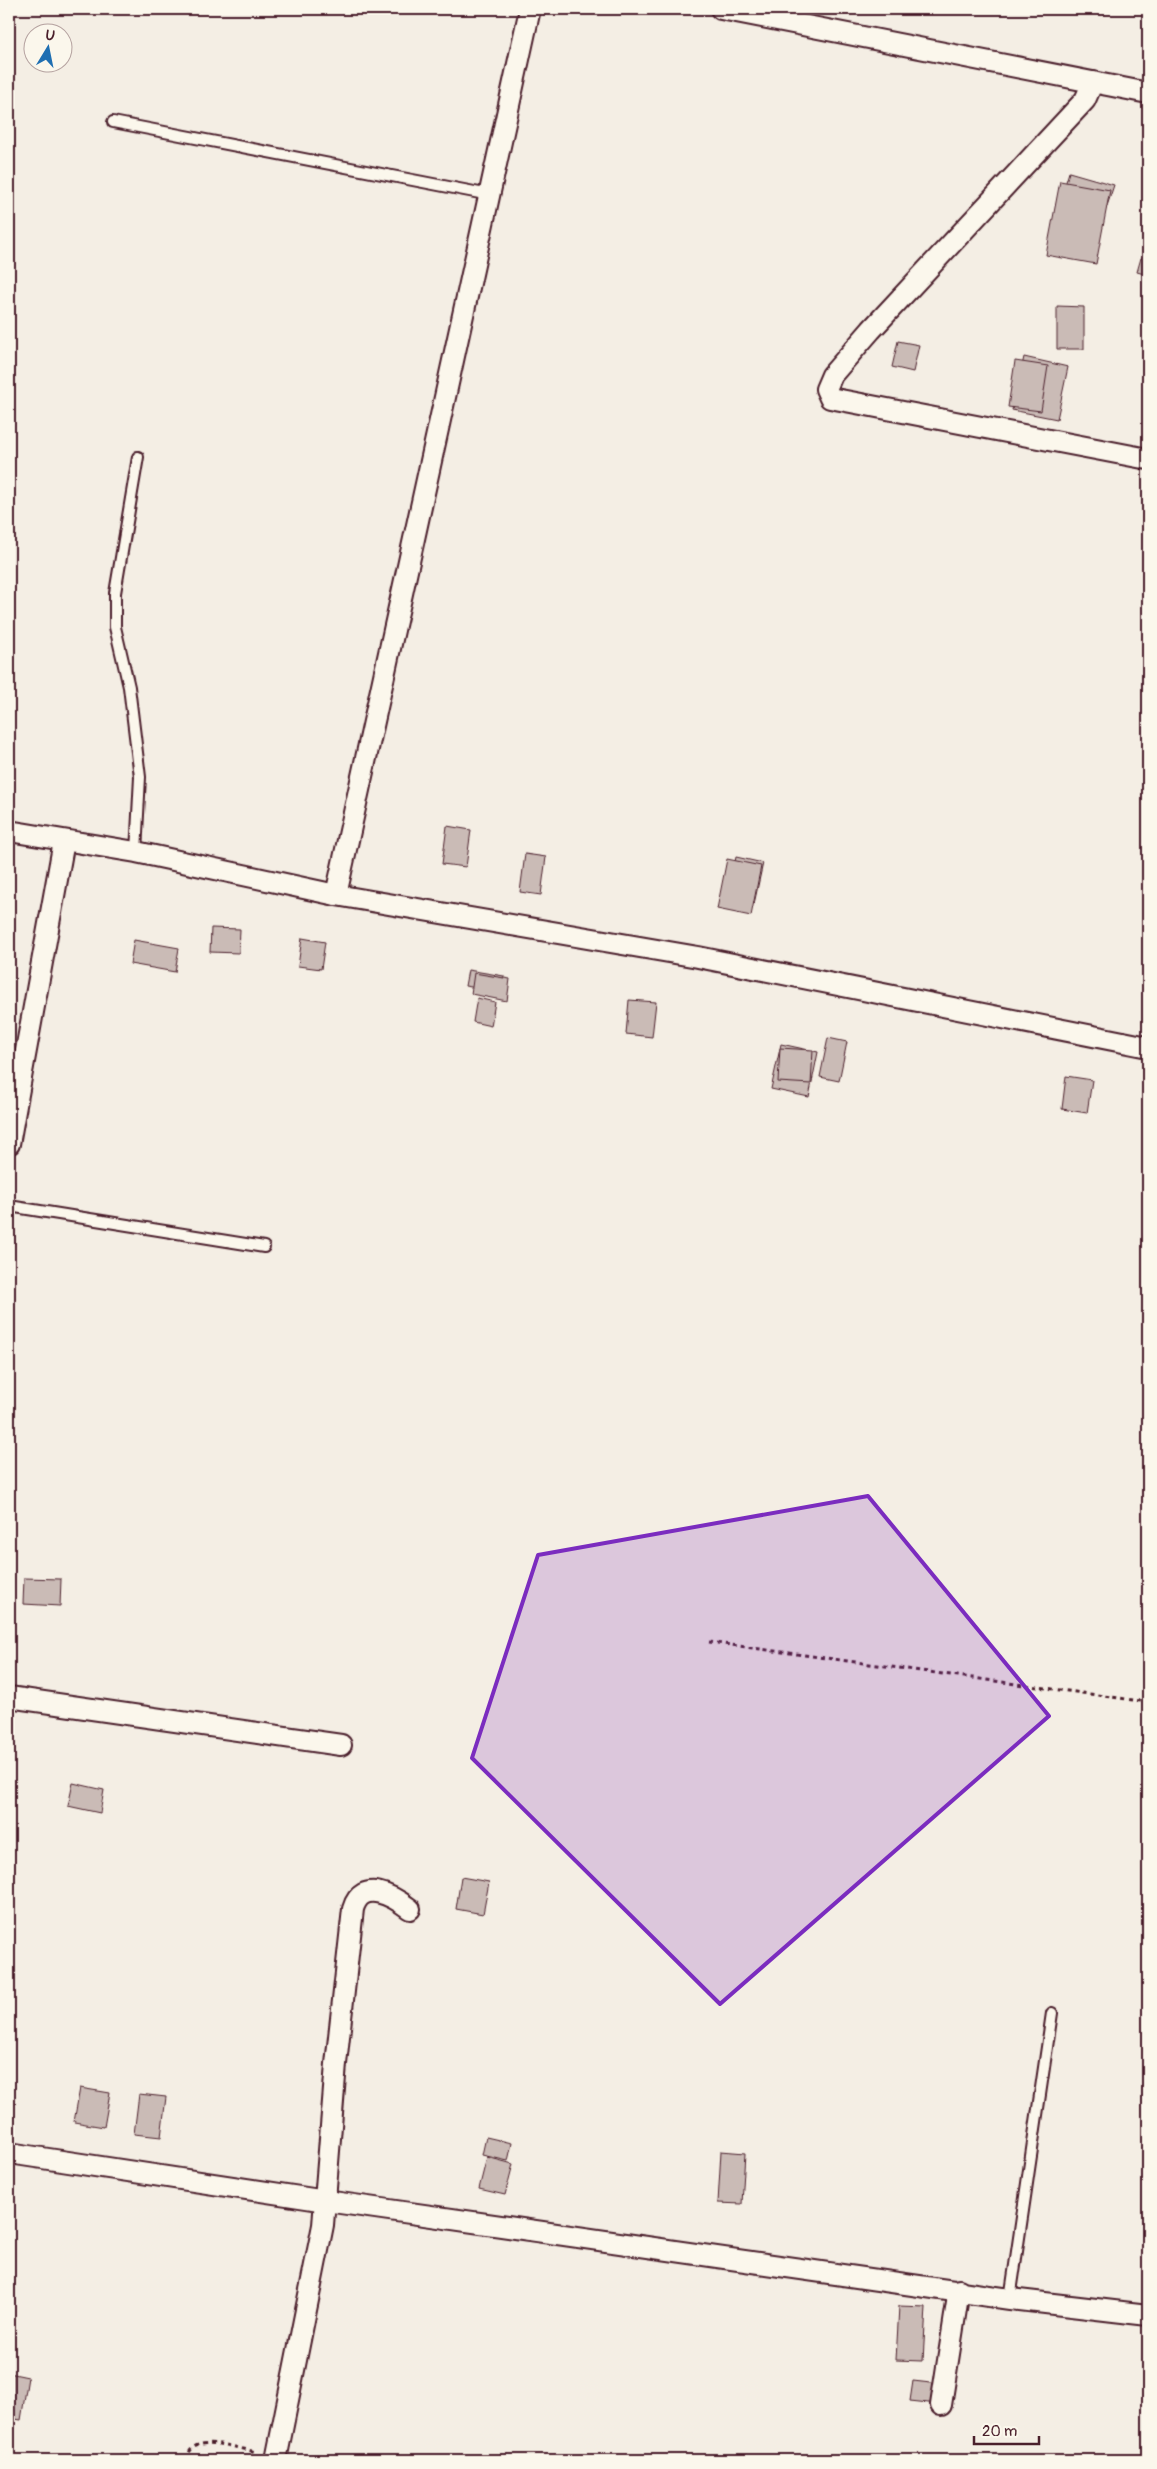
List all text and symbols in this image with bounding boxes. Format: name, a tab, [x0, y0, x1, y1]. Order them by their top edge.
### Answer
north arrow	[22, 22, 72, 72]
text: U	[44, 27, 56, 45]
scale bar	[974, 2414, 1040, 2446]
text: 20 m	[982, 2422, 1017, 2441]

